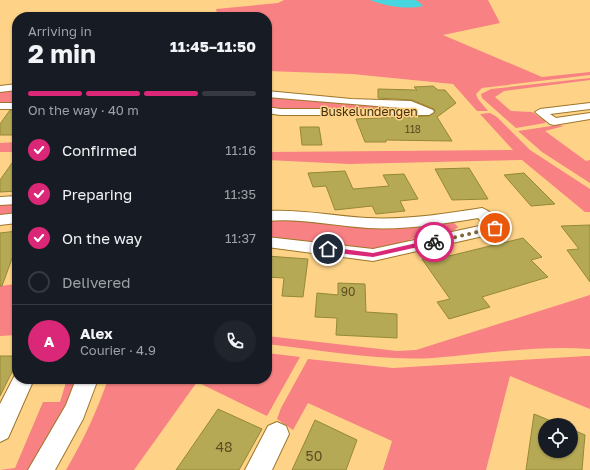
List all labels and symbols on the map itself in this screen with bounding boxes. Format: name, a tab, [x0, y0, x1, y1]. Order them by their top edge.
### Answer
street label: Buskelundengen	[320, 104, 418, 119]
house number: 118	[405, 123, 421, 135]
pin	[478, 211, 512, 245]
courier	[414, 222, 454, 262]
pin	[311, 232, 345, 266]
house number: 90	[341, 284, 355, 299]
house number: 48	[215, 438, 233, 455]
house number: 50	[306, 447, 322, 464]

